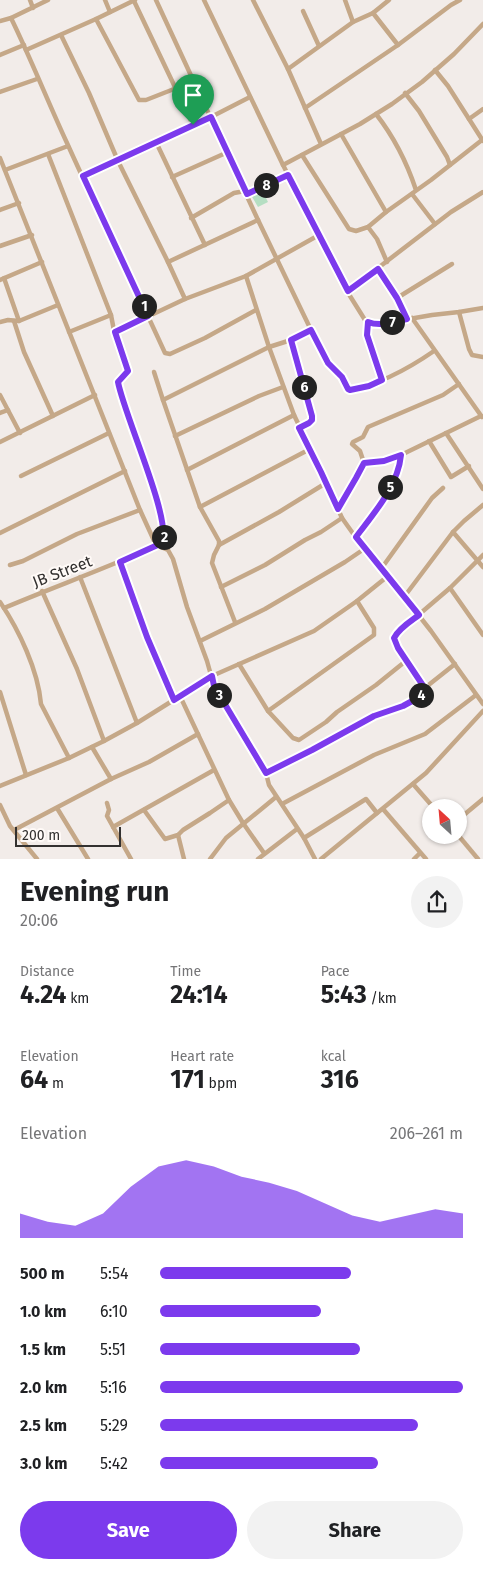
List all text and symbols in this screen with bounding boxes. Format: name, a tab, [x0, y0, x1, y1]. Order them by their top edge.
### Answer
pin	[172, 74, 214, 125]
icon: arrive	[179, 81, 207, 109]
pin: 8	[254, 172, 278, 198]
text: 8	[262, 177, 271, 194]
pin: 1	[132, 294, 156, 318]
text: 1	[141, 298, 148, 315]
pin: 7	[380, 310, 404, 334]
text: 7	[389, 314, 396, 331]
pin: 6	[292, 374, 316, 400]
text: 6	[301, 379, 308, 396]
pin: 5	[378, 474, 402, 500]
text: 5	[387, 479, 394, 496]
pin: 2	[152, 524, 176, 550]
text: 2	[161, 529, 168, 546]
street label: JB Street	[30, 551, 95, 591]
pin: 3	[206, 682, 232, 708]
pin: 4	[408, 682, 434, 708]
text: 3	[216, 687, 223, 704]
text: 4	[418, 687, 425, 704]
north arrow	[422, 799, 468, 844]
map controls	[422, 799, 467, 844]
scale bar	[15, 824, 121, 847]
text: 200 m	[22, 827, 60, 844]
text: Evening run	[20, 875, 169, 908]
button: share	[411, 876, 463, 928]
text: 20:06	[20, 911, 58, 930]
text: Distance	[20, 963, 74, 980]
text: Time	[170, 963, 201, 980]
text: Pace	[321, 963, 350, 980]
text: 4.24	[20, 980, 66, 1010]
text: 24:14	[170, 980, 228, 1010]
text: 5:43	[321, 980, 367, 1010]
text: km	[66, 990, 89, 1007]
text: /km	[367, 990, 397, 1007]
text: Elevation	[20, 1048, 79, 1065]
text: Heart rate	[170, 1048, 234, 1065]
text: kcal	[321, 1048, 346, 1065]
text: 64	[20, 1065, 48, 1095]
text: 171	[170, 1065, 205, 1095]
text: 316	[321, 1065, 359, 1095]
text: m	[48, 1075, 64, 1092]
text: bpm	[205, 1075, 237, 1092]
text: Elevation	[20, 1124, 87, 1143]
text: 206–261 m	[390, 1124, 463, 1143]
text: 500 m	[20, 1264, 65, 1283]
text: 5:54	[100, 1264, 128, 1283]
text: 1.0 km	[20, 1302, 67, 1321]
text: 6:10	[100, 1302, 128, 1321]
text: 1.5 km	[20, 1340, 66, 1359]
text: 5:51	[100, 1340, 126, 1359]
text: 2.0 km	[20, 1378, 67, 1397]
text: 5:16	[100, 1378, 127, 1397]
text: 2.5 km	[20, 1416, 67, 1435]
text: 5:29	[100, 1416, 128, 1435]
text: 3.0 km	[20, 1454, 67, 1473]
text: 5:42	[100, 1454, 128, 1473]
button: Save	[20, 1501, 237, 1559]
button: Share	[247, 1501, 463, 1559]

